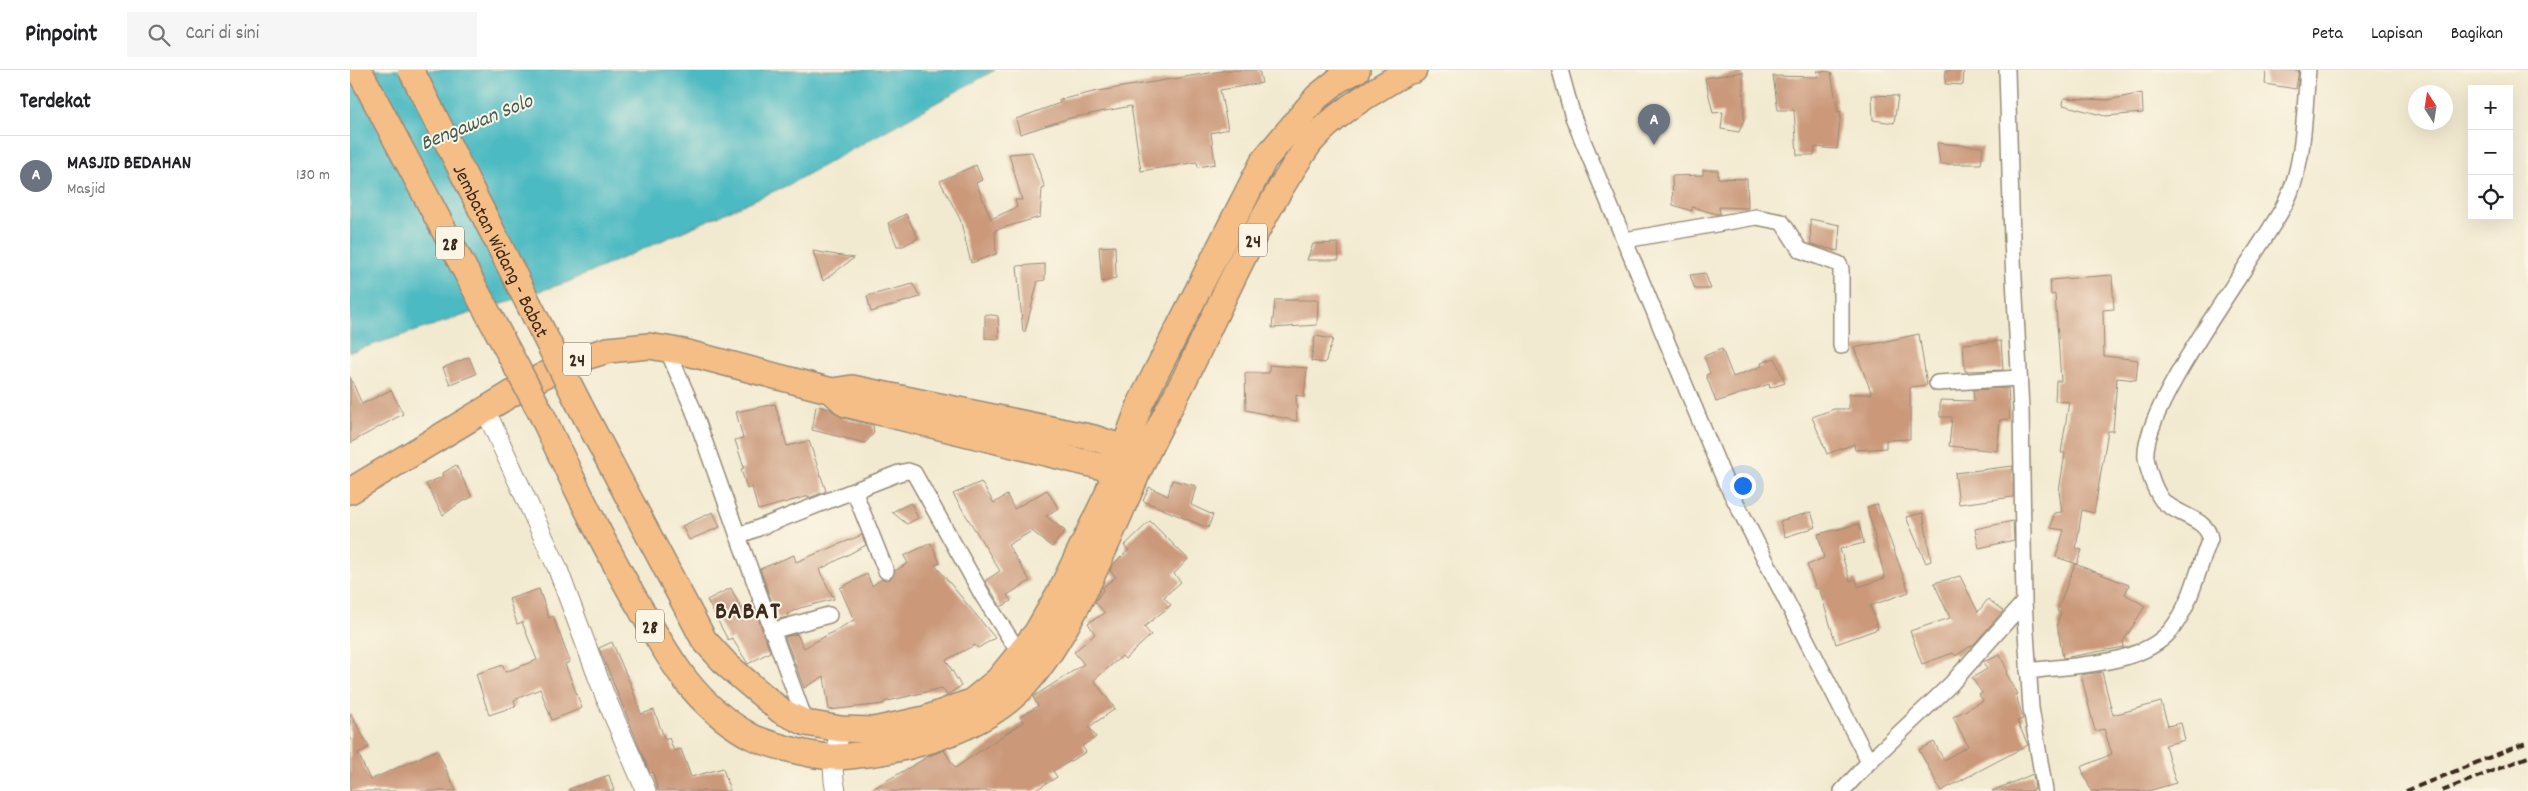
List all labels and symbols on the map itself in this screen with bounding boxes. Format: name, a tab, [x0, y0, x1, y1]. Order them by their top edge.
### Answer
north arrow	[2408, 85, 2453, 130]
water label: Bengawan Solo	[416, 87, 539, 160]
pin: A	[1638, 104, 1670, 145]
street label: Jembatan Widang - Babat	[444, 160, 554, 343]
road number: 24	[1239, 224, 1267, 256]
road number: 28	[436, 226, 464, 260]
road number: 24	[563, 342, 591, 376]
your location	[1730, 473, 1756, 499]
district label: BABAT	[715, 595, 781, 631]
road number: 28	[636, 610, 664, 642]

